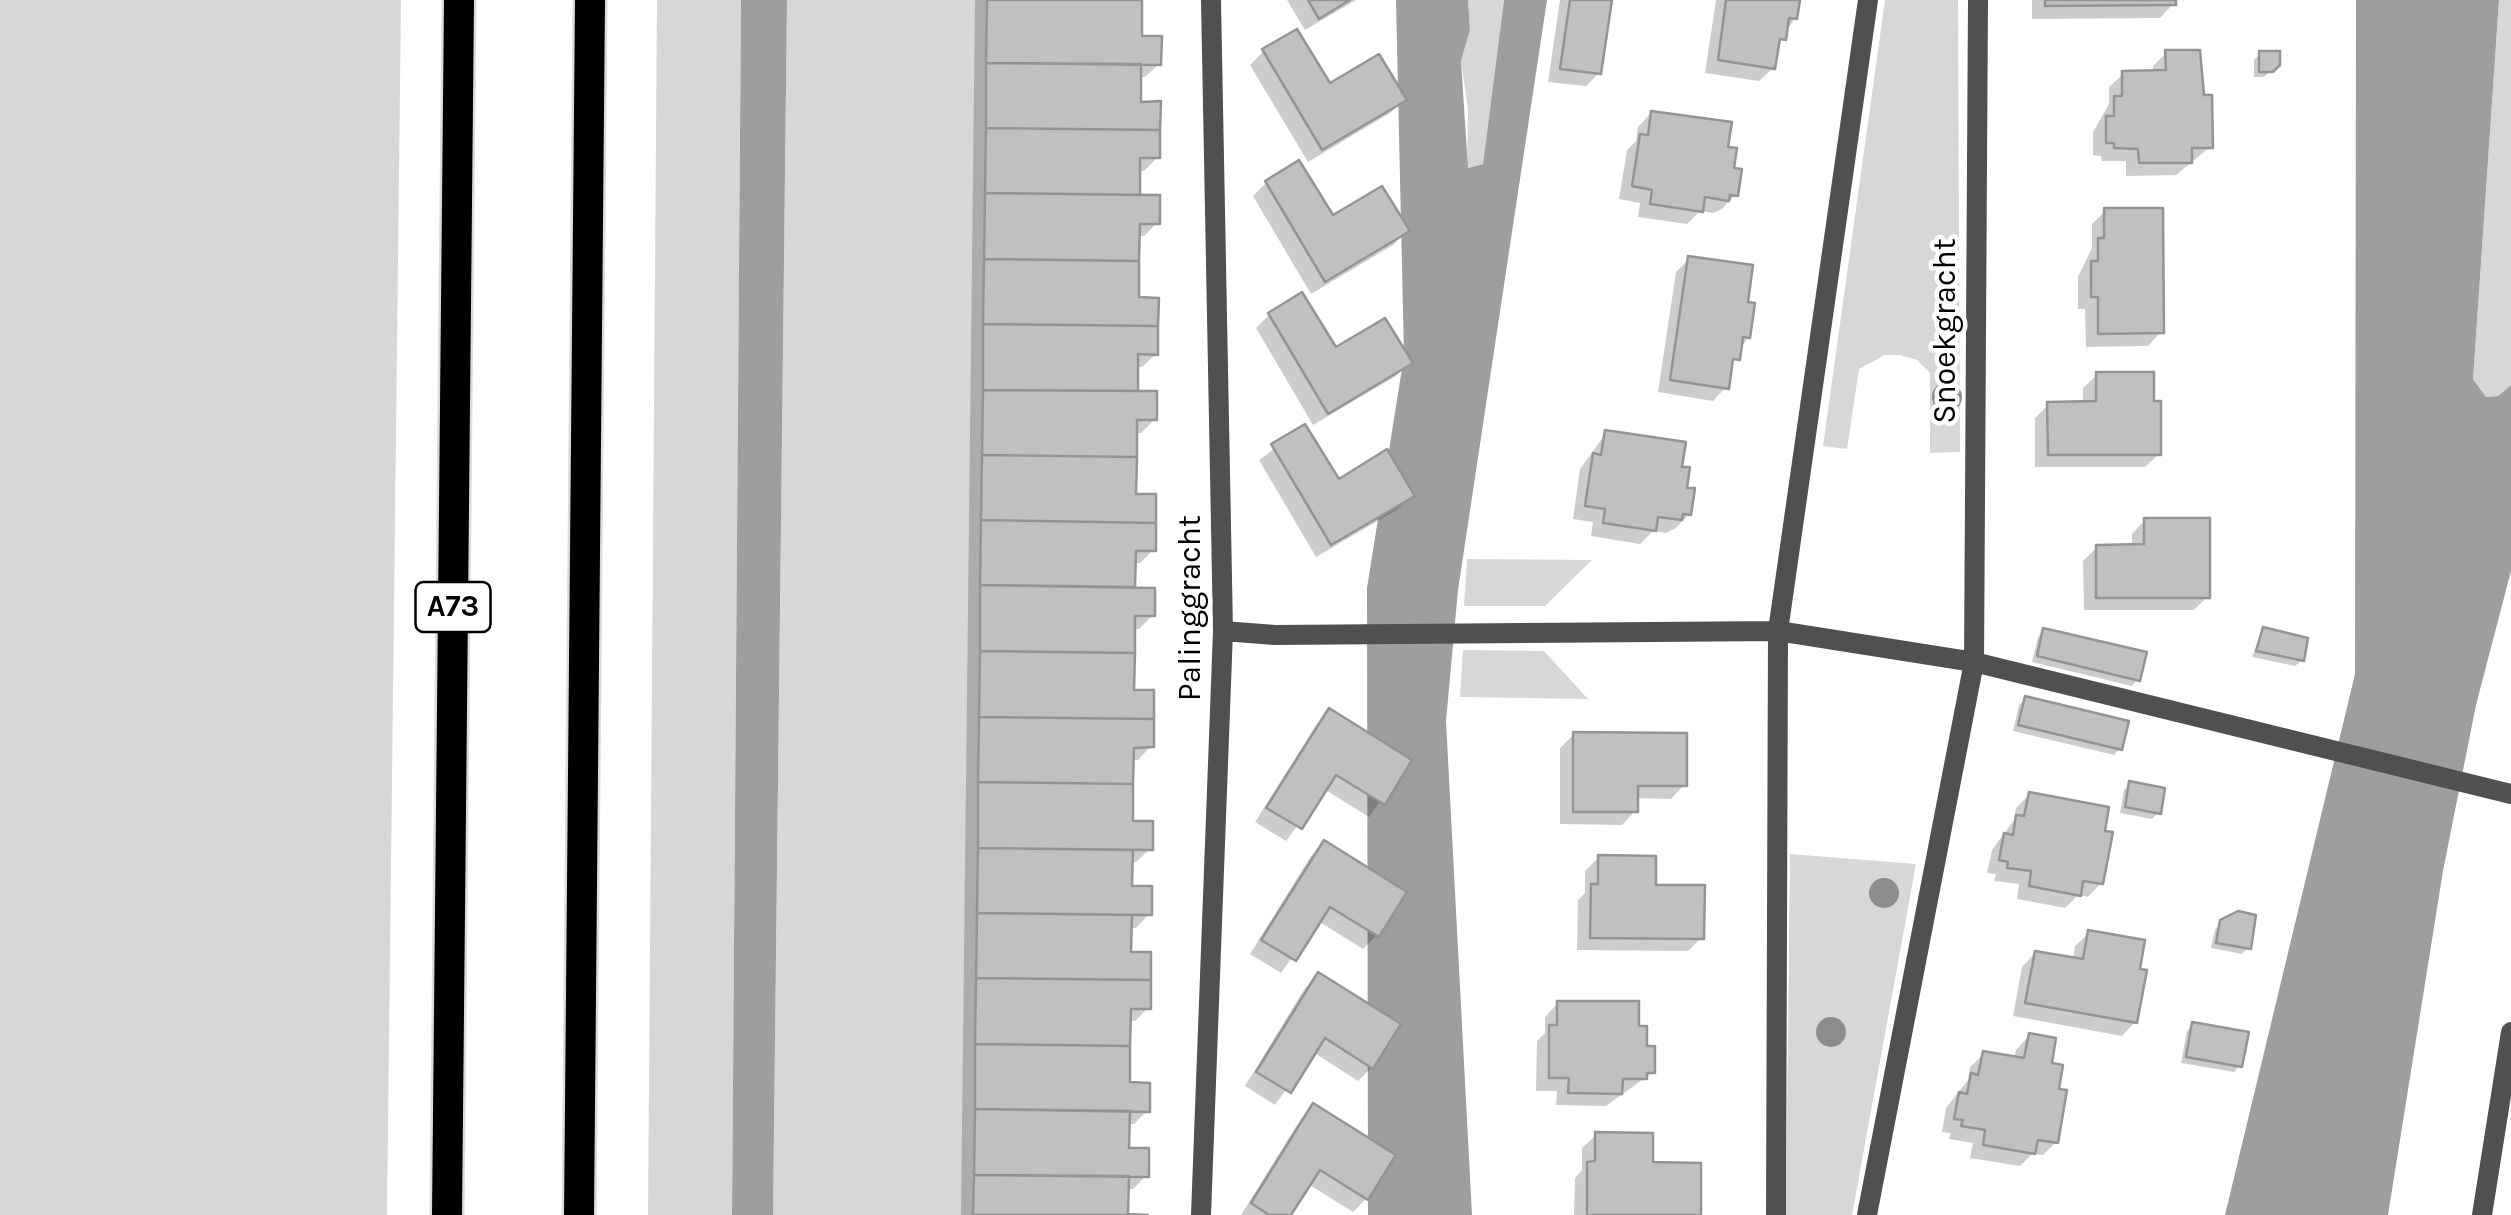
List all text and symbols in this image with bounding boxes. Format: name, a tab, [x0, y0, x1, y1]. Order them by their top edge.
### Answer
street label: Snoekgracht	[1927, 238, 1965, 424]
street label: Palinggracht	[1172, 515, 1210, 701]
road number: A73	[416, 582, 490, 632]

